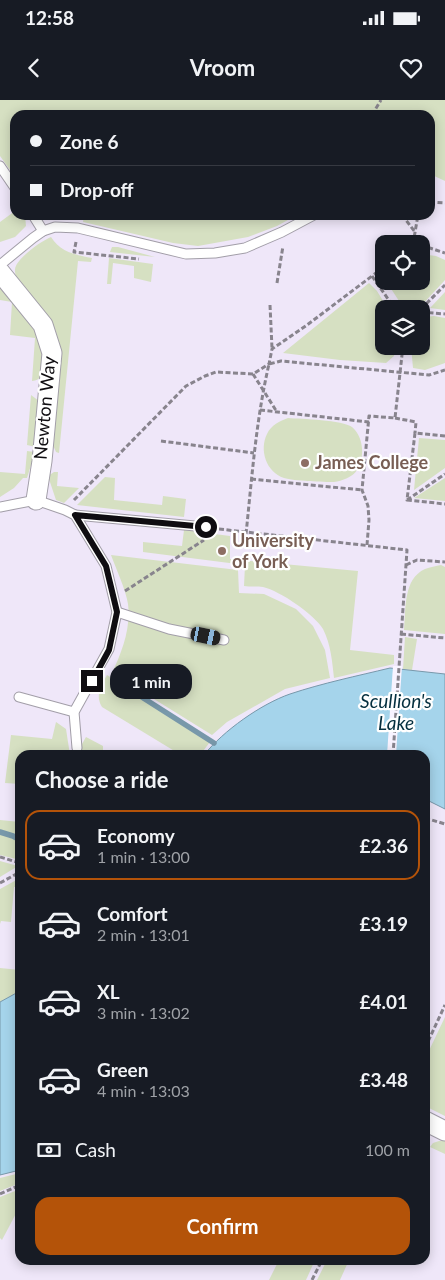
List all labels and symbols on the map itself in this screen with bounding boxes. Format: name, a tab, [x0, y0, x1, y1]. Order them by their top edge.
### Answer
street label: Newton Way	[29, 355, 60, 461]
place label: James College	[315, 451, 428, 473]
marker: James College	[299, 457, 311, 469]
route start	[195, 516, 217, 538]
place label: University of York	[232, 529, 314, 572]
marker: University of York	[216, 545, 228, 557]
car	[189, 626, 222, 646]
callout: 1 min	[110, 664, 192, 698]
route end	[81, 670, 103, 692]
water label: Scullion's Lake	[360, 689, 432, 734]

